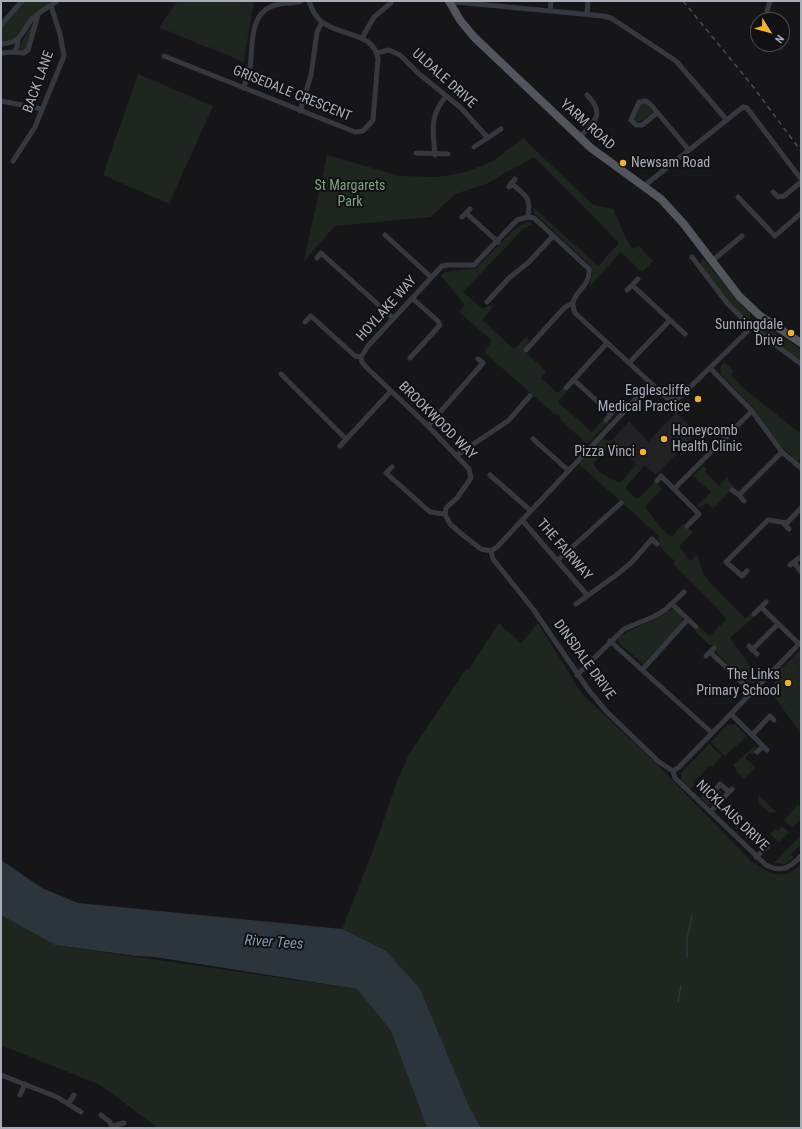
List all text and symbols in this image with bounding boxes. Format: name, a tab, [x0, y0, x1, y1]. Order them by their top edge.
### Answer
north arrow	[750, 12, 790, 52]
text: N	[772, 32, 786, 46]
street label: ULDALE DRIVE	[408, 46, 480, 112]
street label: BACK LANE	[20, 49, 58, 115]
street label: GRISEDALE CRESCENT	[230, 63, 354, 125]
street label: YARM ROAD	[556, 96, 618, 154]
place label: Newsam Road	[631, 155, 710, 171]
marker: Newsam Road	[618, 158, 628, 168]
park label: St Margarets Park	[315, 178, 385, 210]
street label: HOYLAKE WAY	[353, 273, 421, 345]
place label: Sunningdale Drive	[715, 317, 783, 350]
marker: Sunningdale Drive	[786, 328, 796, 338]
street label: BROOKWOOD WAY	[395, 379, 479, 463]
place label: Eaglescliffe Medical Practice	[598, 383, 690, 416]
marker: Eaglescliffe Medical Practice	[693, 394, 703, 404]
place label: Honeycomb Health Clinic	[672, 423, 742, 456]
marker: Honeycomb Health Clinic	[659, 434, 669, 444]
place label: Pizza Vinci	[574, 444, 635, 460]
marker: Pizza Vinci	[638, 447, 648, 457]
street label: THE FAIRWAY	[533, 516, 595, 584]
street label: DINSDALE DRIVE	[550, 617, 618, 703]
place label: The Links Primary School	[696, 667, 780, 700]
marker: The Links Primary School	[783, 678, 793, 688]
street label: NICKLAUS DRIVE	[692, 777, 772, 855]
water label: River Tees	[244, 932, 304, 954]

